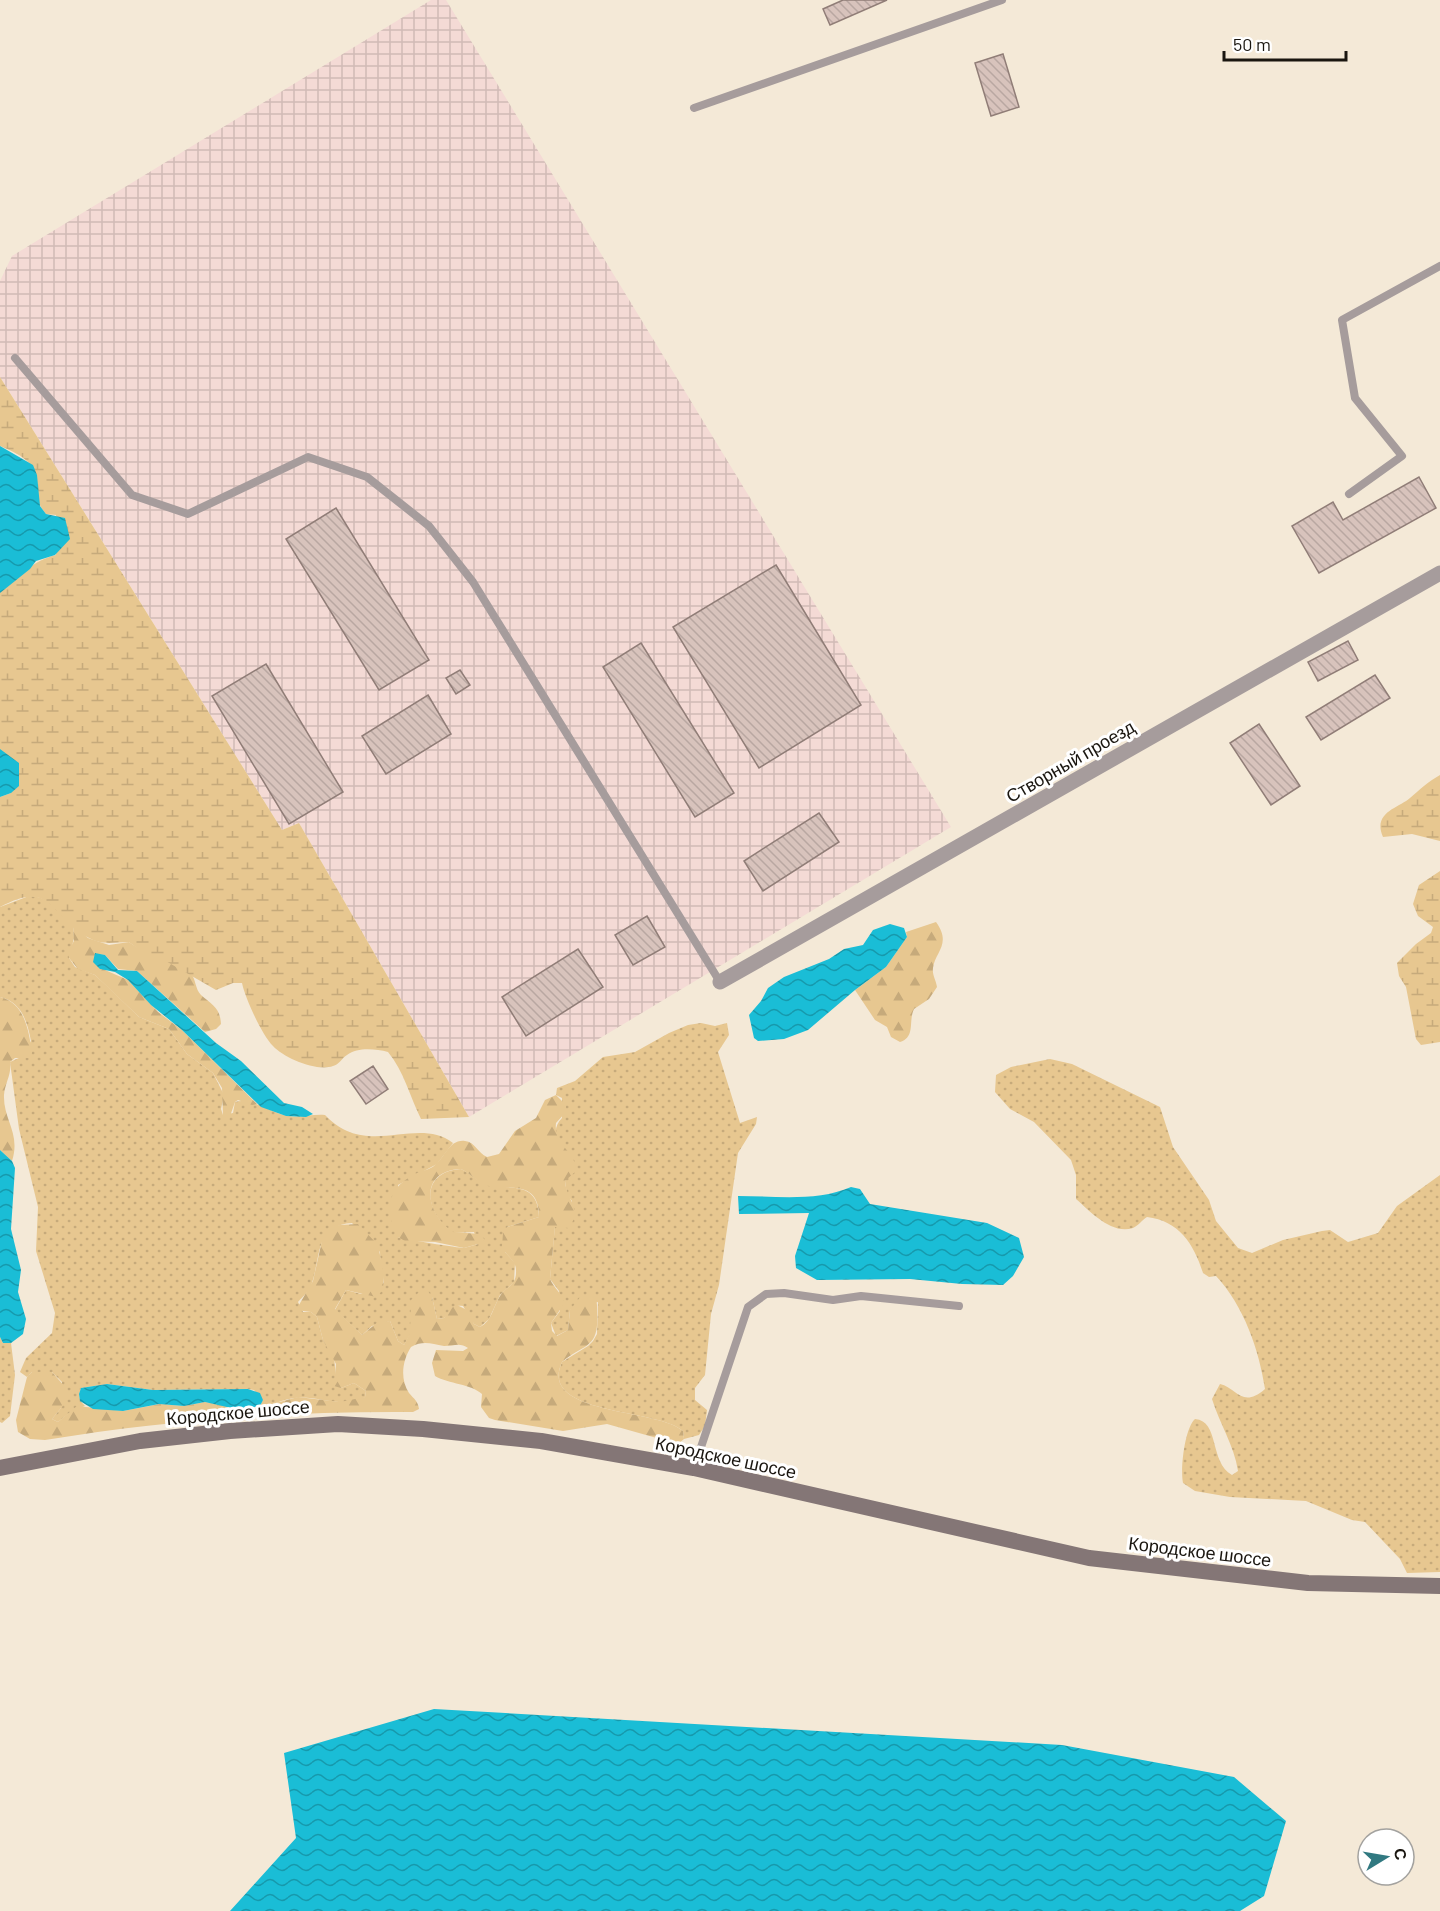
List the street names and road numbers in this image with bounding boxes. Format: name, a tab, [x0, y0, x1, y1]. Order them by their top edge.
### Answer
street label: Створный проезд	[1002, 715, 1139, 807]
street label: Кородское шоссе	[165, 1395, 311, 1429]
street label: Кородское шоссе	[653, 1431, 799, 1483]
street label: Кородское шоссе	[1127, 1531, 1273, 1571]

